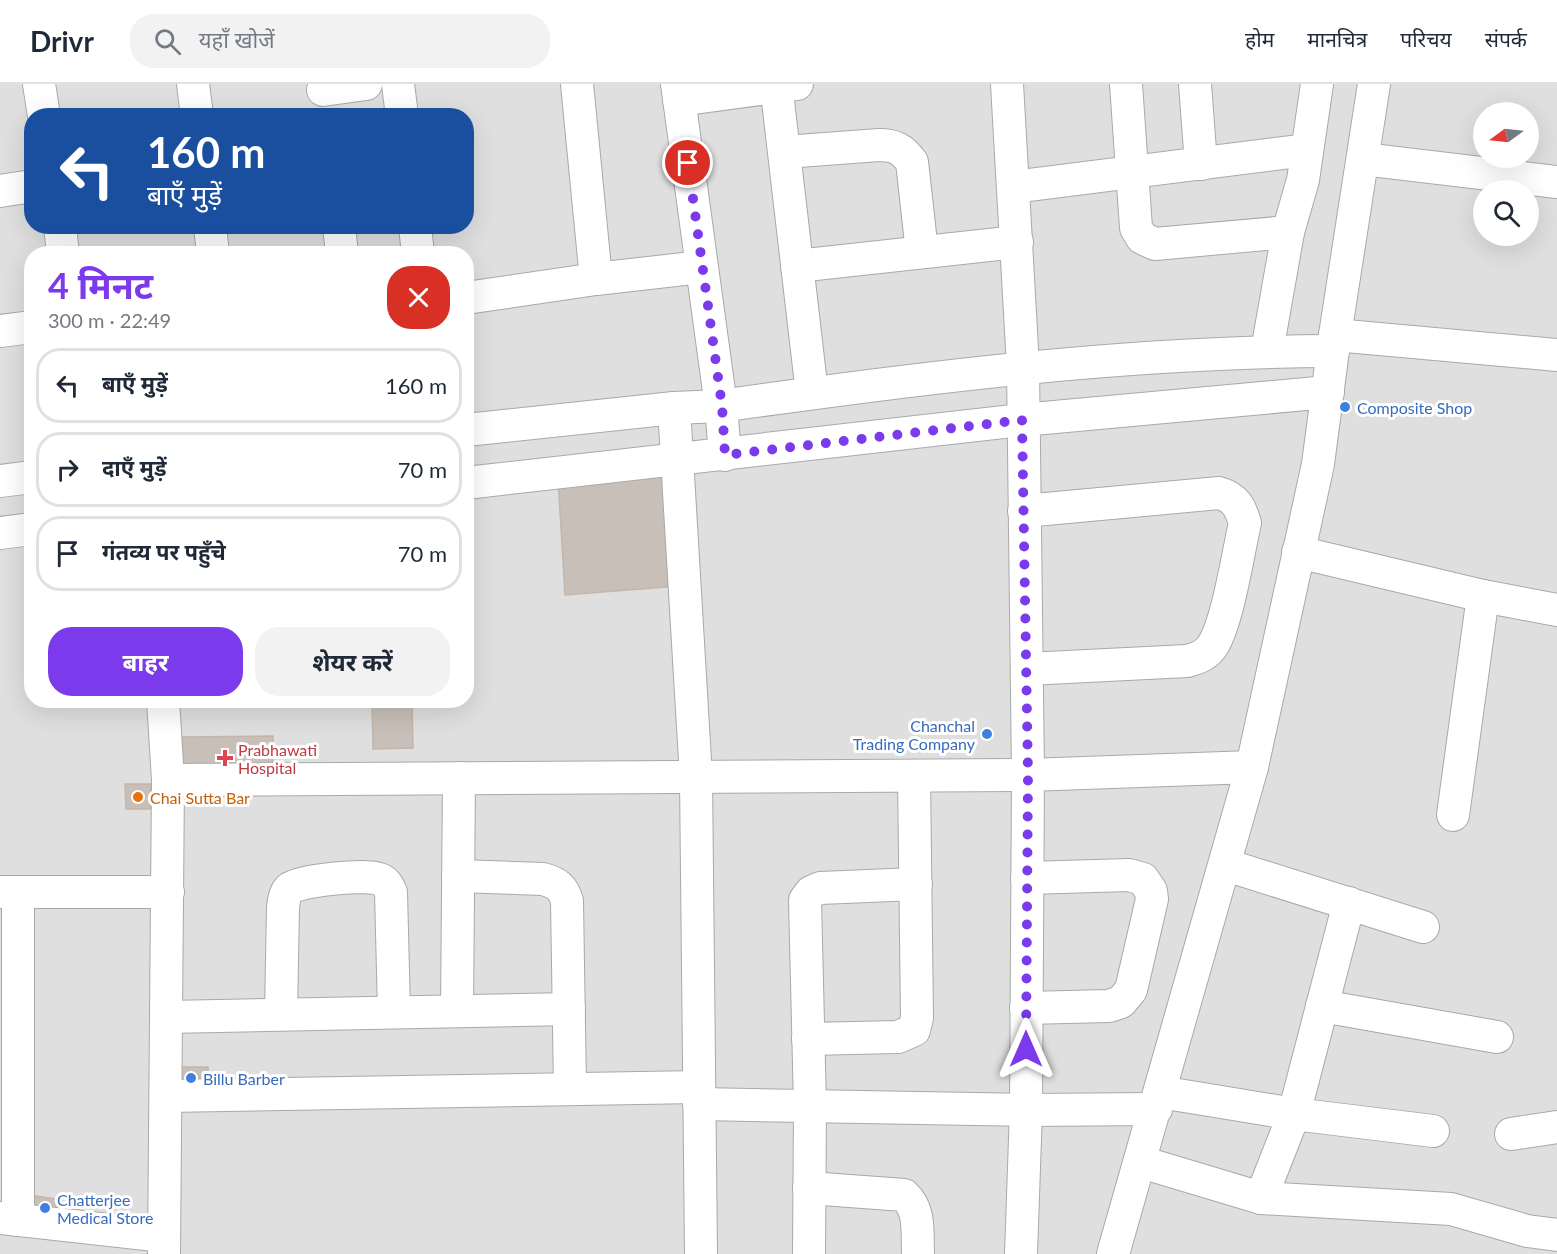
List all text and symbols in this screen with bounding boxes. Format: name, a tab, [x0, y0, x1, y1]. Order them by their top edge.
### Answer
search box	[130, 14, 550, 68]
text: Drivr	[30, 24, 94, 58]
icon: search	[151, 25, 184, 58]
text: यहाँ खोजें	[199, 26, 275, 53]
text: होम	[1245, 26, 1274, 51]
text: मानचित्र	[1307, 26, 1367, 51]
text: परिचय	[1400, 26, 1452, 51]
text: संपर्क	[1485, 26, 1527, 51]
north arrow	[1473, 102, 1539, 168]
map controls	[1473, 102, 1539, 246]
text: 160 m	[147, 127, 265, 177]
icon: left	[48, 132, 126, 210]
pin	[662, 137, 713, 188]
icon: arrive	[671, 146, 704, 179]
text: बाएँ मुड़ें	[147, 178, 222, 211]
button: search	[1473, 180, 1539, 246]
text: 4 मिनट	[48, 263, 153, 307]
button: close	[387, 266, 450, 329]
text: 300 m · 22:49	[48, 308, 171, 332]
icon: left	[51, 369, 84, 402]
text: बाएँ मुड़ें	[102, 370, 168, 397]
text: 160 m	[385, 372, 447, 399]
place label: Composite Shop	[1357, 398, 1472, 417]
marker: Composite Shop	[1338, 400, 1352, 414]
icon: right	[51, 453, 84, 486]
text: दाएँ मुड़ें	[102, 454, 166, 481]
text: 70 m	[398, 456, 447, 483]
icon: arrive	[51, 537, 84, 570]
text: गंतव्य पर पहुँचे	[102, 538, 226, 565]
text: 70 m	[398, 540, 447, 567]
button: बाहर	[48, 627, 243, 696]
button: शेयर करें	[255, 627, 450, 696]
place label: Chanchal Trading Company	[853, 716, 976, 753]
marker: Chanchal Trading Company	[980, 727, 994, 741]
place label: Prabhawati Hospital	[238, 740, 317, 777]
marker: Prabhawati Hospital	[216, 749, 234, 767]
place label: Chai Sutta Bar	[150, 788, 250, 807]
marker: Chai Sutta Bar	[131, 790, 145, 804]
position arrow	[994, 1017, 1058, 1081]
place label: Billu Barber	[203, 1069, 285, 1088]
marker: Billu Barber	[184, 1071, 198, 1085]
place label: Chatterjee Medical Store	[57, 1190, 153, 1227]
marker: Chatterjee Medical Store	[38, 1201, 52, 1215]

